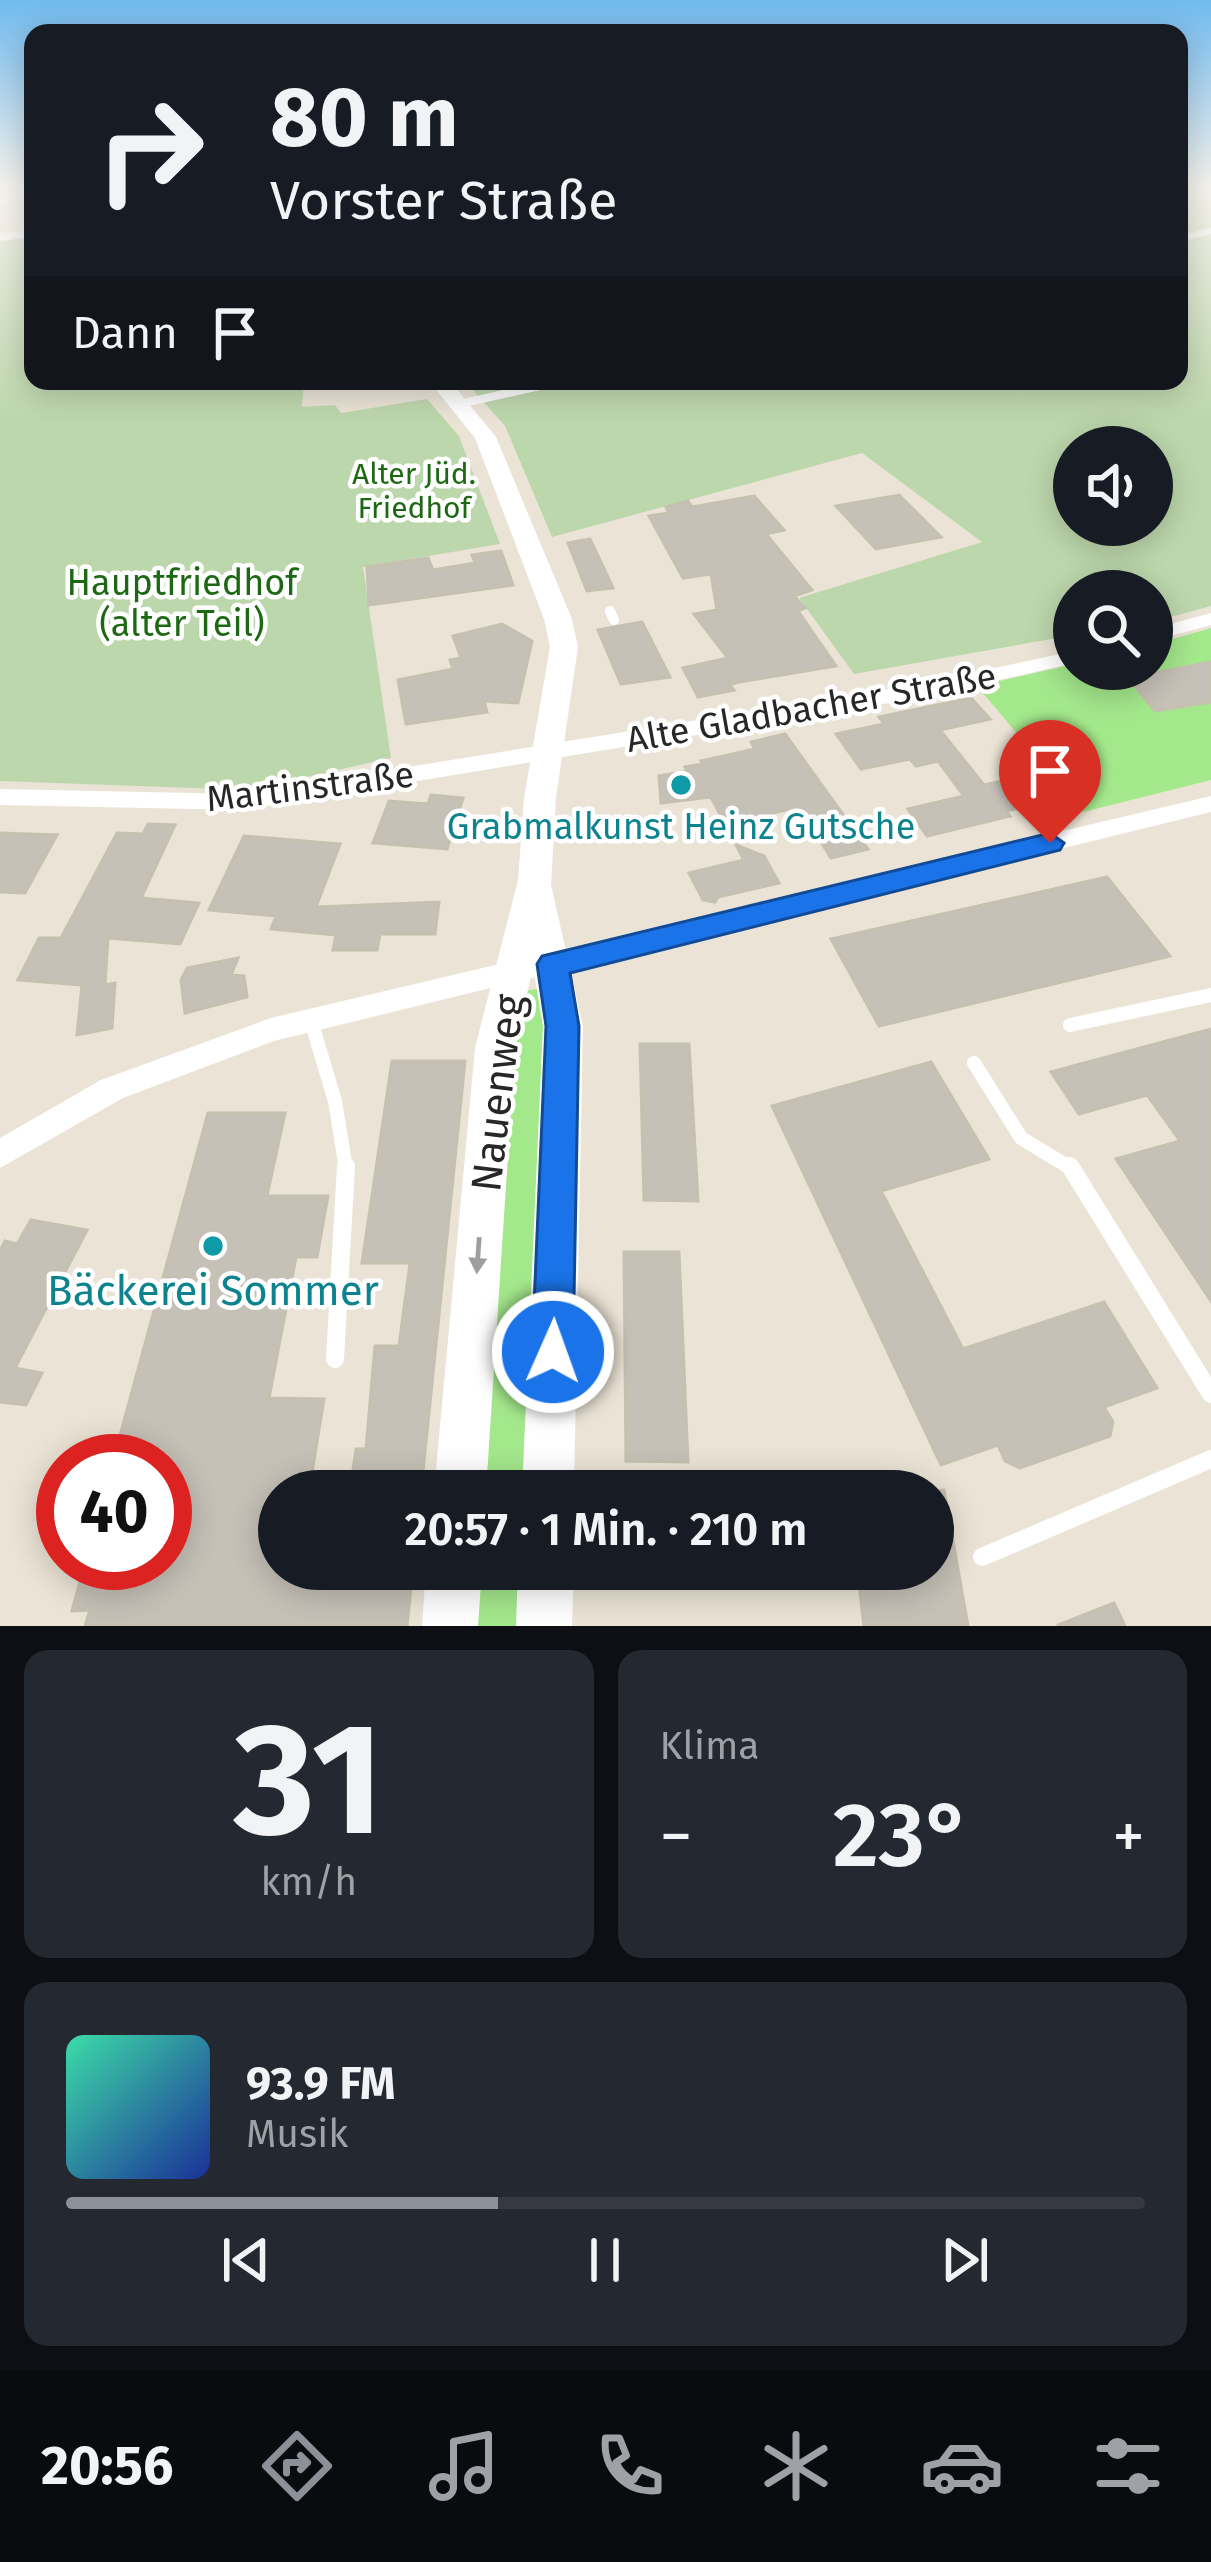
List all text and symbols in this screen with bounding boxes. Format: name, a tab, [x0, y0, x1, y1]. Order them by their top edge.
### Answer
text: 80 m	[270, 67, 459, 168]
icon: right	[72, 72, 228, 228]
text: Vorster Straße	[270, 169, 617, 233]
icon: arrive	[202, 300, 268, 366]
text: Dann	[72, 306, 178, 360]
map controls	[1053, 426, 1173, 690]
button: sound	[1053, 426, 1173, 546]
park label: Alter Jüd. Friedhof	[352, 456, 476, 526]
park label: Hauptfriedhof (alter Teil)	[67, 561, 300, 646]
button: search	[1053, 570, 1173, 690]
street label: Alte Gladbacher Straße	[623, 654, 1000, 762]
pin	[999, 720, 1101, 843]
icon: arrive	[1017, 738, 1083, 804]
street label: Martinstraße	[204, 752, 416, 822]
marker: Grabmalkunst Heinz Gutsche	[668, 772, 694, 798]
place label: Grabmalkunst Heinz Gutsche	[447, 805, 915, 849]
street label: Nauenweg	[461, 991, 535, 1195]
marker: Bäckerei Sommer	[200, 1233, 226, 1259]
one-way arrow	[469, 1237, 488, 1274]
place label: Bäckerei Sommer	[47, 1266, 379, 1316]
position arrow	[490, 1289, 616, 1415]
speed limit sign: 40	[36, 1434, 192, 1590]
text: 20:57 · 1 Min. · 210 m	[404, 1503, 808, 1557]
text: 31	[234, 1687, 384, 1874]
text: Klima	[660, 1723, 760, 1769]
text: 23°	[833, 1782, 972, 1890]
text: −	[660, 1797, 693, 1876]
text: +	[1112, 1797, 1145, 1876]
text: km/h	[260, 1859, 357, 1905]
text: 93.9 FM	[246, 2057, 396, 2111]
text: Musik	[246, 2111, 348, 2157]
icon: previous	[213, 2227, 279, 2293]
icon: pause	[572, 2227, 638, 2293]
icon: next	[932, 2227, 998, 2293]
icon: directions	[255, 2424, 339, 2508]
icon: music	[422, 2424, 506, 2508]
icon: phone	[588, 2424, 672, 2508]
icon: climate	[754, 2424, 838, 2508]
icon: car	[920, 2424, 1004, 2508]
icon: filters	[1086, 2424, 1170, 2508]
text: 20:56	[41, 2434, 173, 2498]

